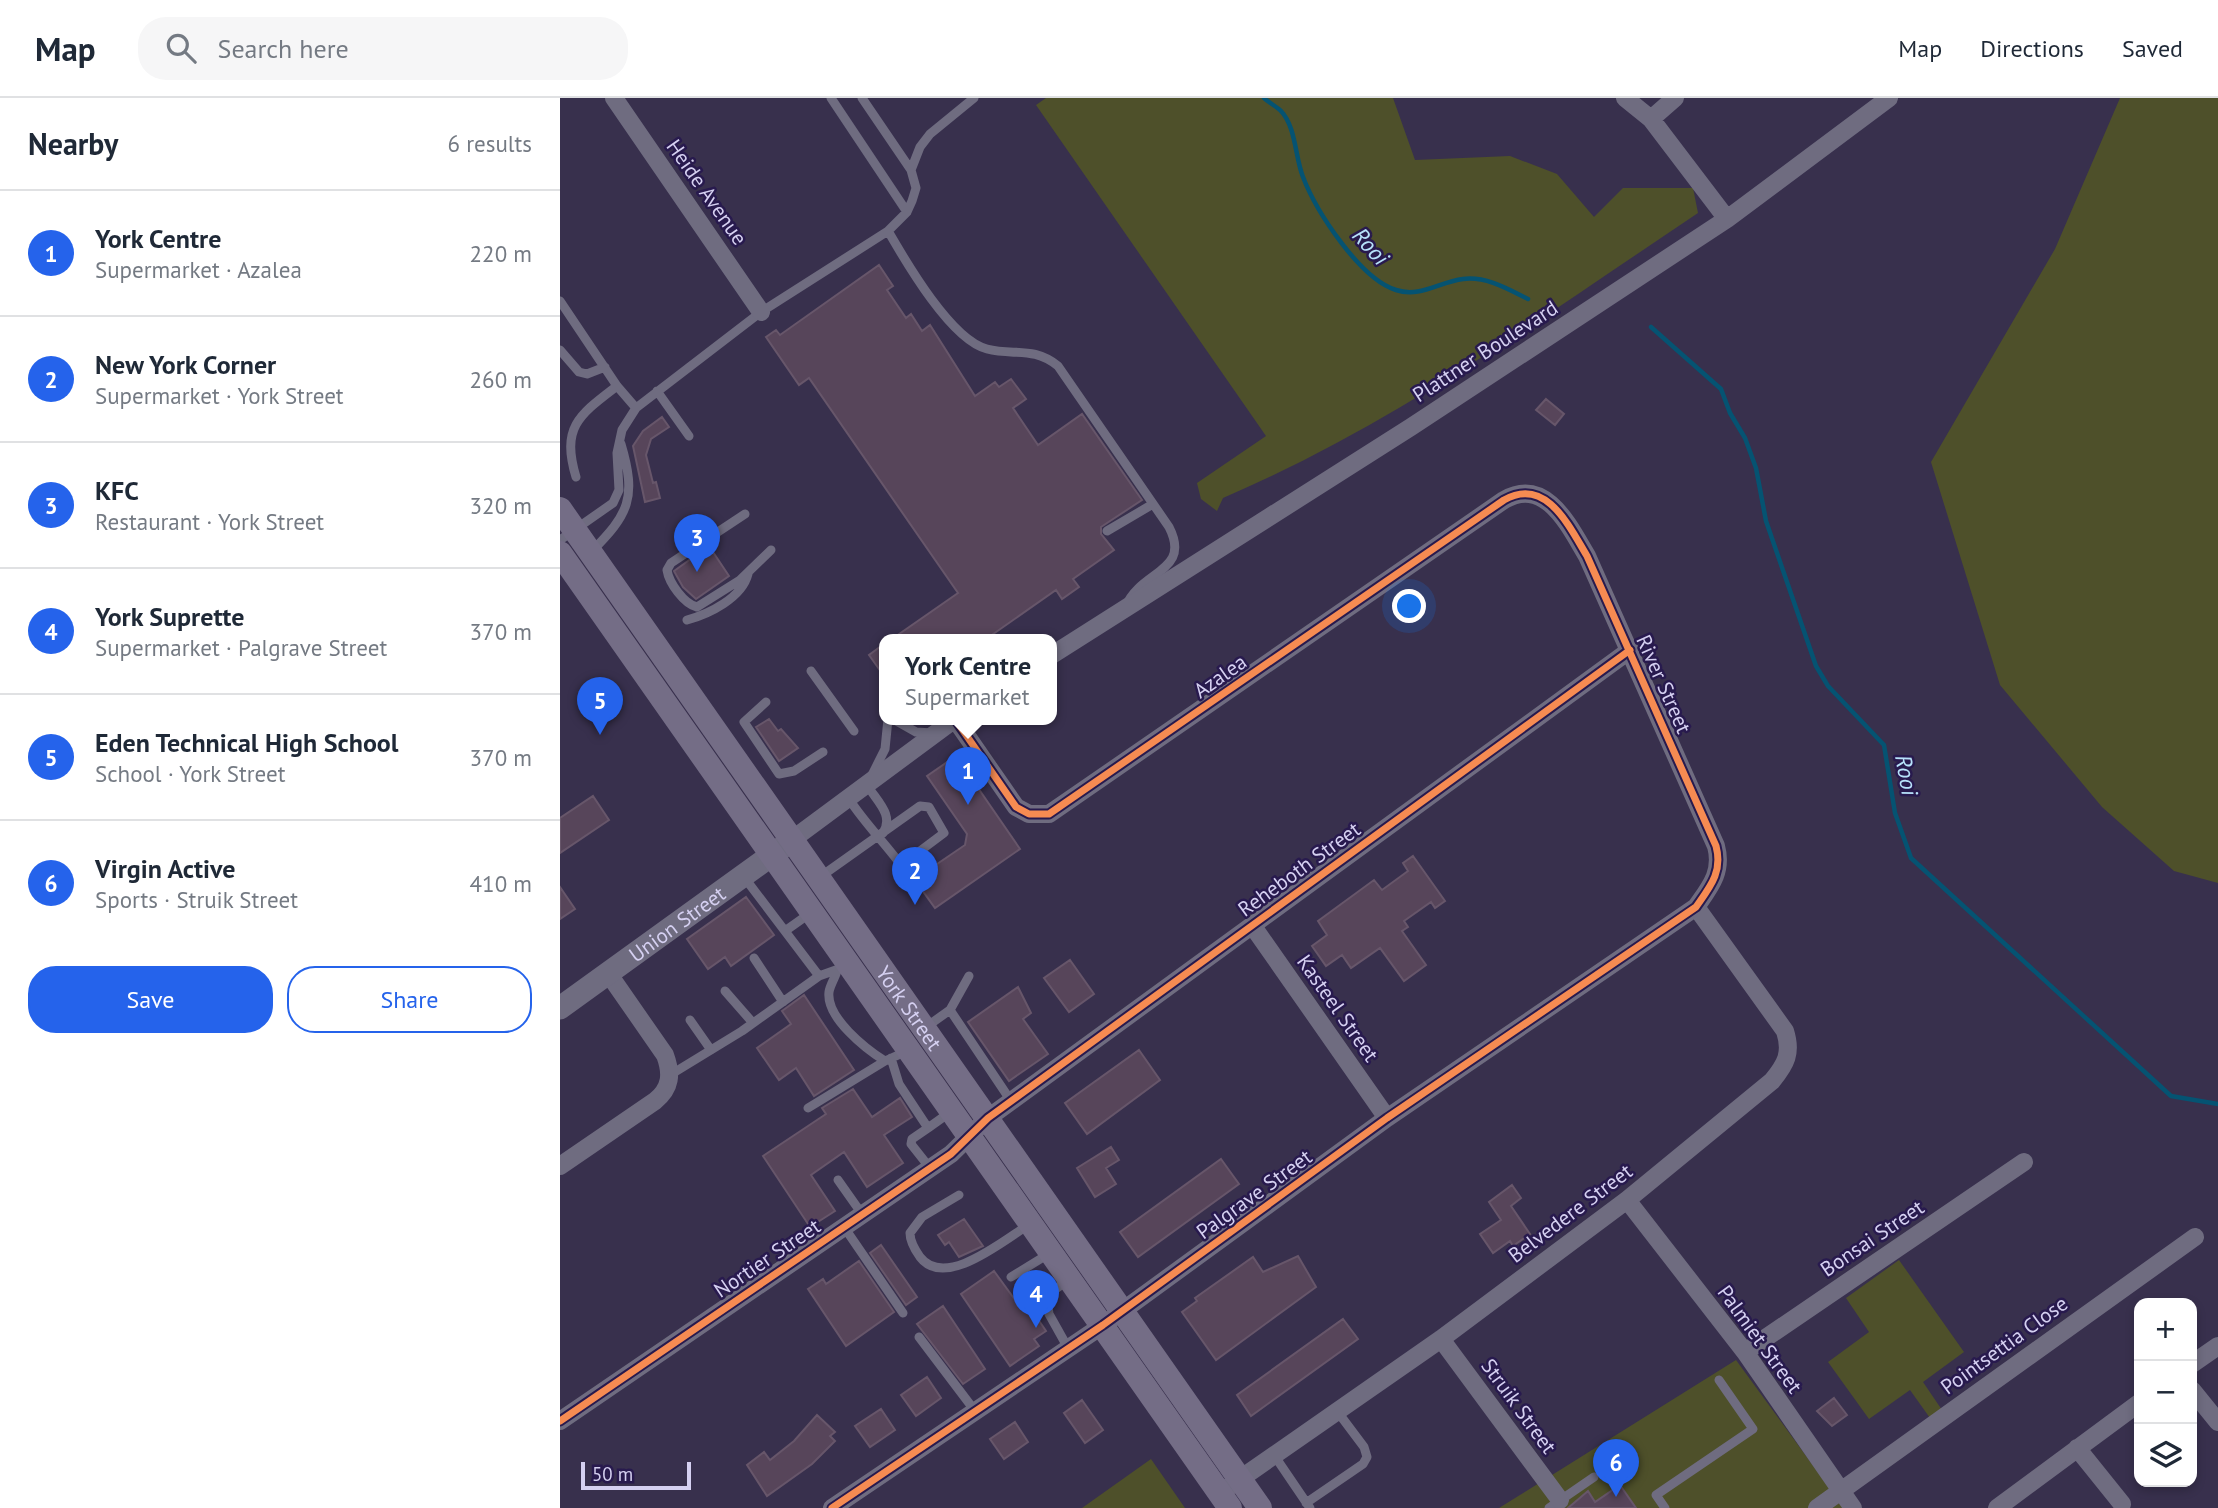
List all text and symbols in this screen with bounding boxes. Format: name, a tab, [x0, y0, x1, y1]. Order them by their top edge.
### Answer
search box	[138, 17, 628, 80]
text: Map	[35, 27, 96, 70]
icon: search	[162, 29, 200, 67]
text: Search here	[218, 32, 349, 65]
text: Map	[1898, 33, 1942, 64]
text: Directions	[1980, 33, 2084, 64]
text: Saved	[2122, 33, 2183, 64]
text: Nearby	[28, 124, 118, 163]
text: 6 results	[448, 129, 532, 158]
street label: Heide Avenue	[661, 134, 753, 250]
water label: Rooi	[1347, 221, 1396, 272]
text: York Centre	[95, 222, 221, 255]
text: 1	[44, 239, 58, 268]
text: 220 m	[470, 239, 532, 268]
text: Supermarket · Azalea	[95, 255, 302, 284]
street label: Plattner Boulevard	[1407, 294, 1563, 408]
text: New York Corner	[95, 348, 276, 381]
text: 2	[44, 365, 58, 394]
text: 260 m	[470, 365, 532, 394]
text: Supermarket · York Street	[95, 381, 344, 410]
text: KFC	[95, 474, 139, 507]
text: 3	[44, 491, 58, 520]
text: 320 m	[470, 491, 532, 520]
text: Restaurant · York Street	[95, 507, 324, 536]
pin: 3	[674, 514, 720, 572]
your location	[1392, 589, 1426, 623]
text: York Suprette	[95, 600, 244, 633]
text: 4	[44, 617, 58, 646]
text: 370 m	[470, 617, 532, 646]
street label: River Street	[1630, 631, 1698, 737]
text: Supermarket · Palgrave Street	[95, 633, 387, 662]
popup	[879, 634, 1057, 725]
street label: Azalea	[1188, 648, 1252, 704]
text: York Centre	[905, 649, 1031, 682]
pin: 5	[577, 677, 623, 735]
text: Supermarket	[905, 682, 1030, 711]
text: Eden Technical High School	[95, 726, 398, 759]
text: 5	[44, 743, 58, 772]
text: 370 m	[470, 743, 532, 772]
pin: 1	[945, 747, 991, 805]
water label: Rooi	[1889, 752, 1925, 799]
text: School · York Street	[95, 759, 286, 788]
street label: Reheboth Street	[1233, 816, 1365, 922]
pin: 2	[892, 847, 938, 905]
text: Virgin Active	[95, 852, 235, 885]
text: 6	[44, 869, 58, 898]
text: 410 m	[470, 869, 532, 898]
street label: Union Street	[623, 880, 730, 968]
text: Sports · Struik Street	[95, 885, 298, 914]
street label: Kasteel Street	[1291, 949, 1385, 1067]
street label: York Street	[871, 960, 948, 1055]
button: Save	[28, 966, 273, 1033]
button: Share	[287, 966, 532, 1033]
street label: Palgrave Street	[1191, 1143, 1317, 1245]
street label: Belvedere Street	[1503, 1157, 1637, 1269]
street label: Bonsai Street	[1815, 1193, 1929, 1283]
street label: Nortier Street	[708, 1212, 826, 1304]
pin: 4	[1013, 1270, 1059, 1328]
street label: Palmiet Street	[1712, 1280, 1808, 1398]
street label: Pointsettia Close	[1935, 1290, 2073, 1400]
map controls	[2134, 1298, 2197, 1487]
button: +	[2134, 1298, 2197, 1361]
street label: Struik Street	[1475, 1353, 1563, 1459]
button: −	[2134, 1361, 2197, 1424]
button: layers	[2134, 1424, 2197, 1487]
pin: 6	[1593, 1439, 1639, 1497]
scale bar	[581, 1459, 691, 1491]
text: 50 m	[592, 1462, 633, 1486]

